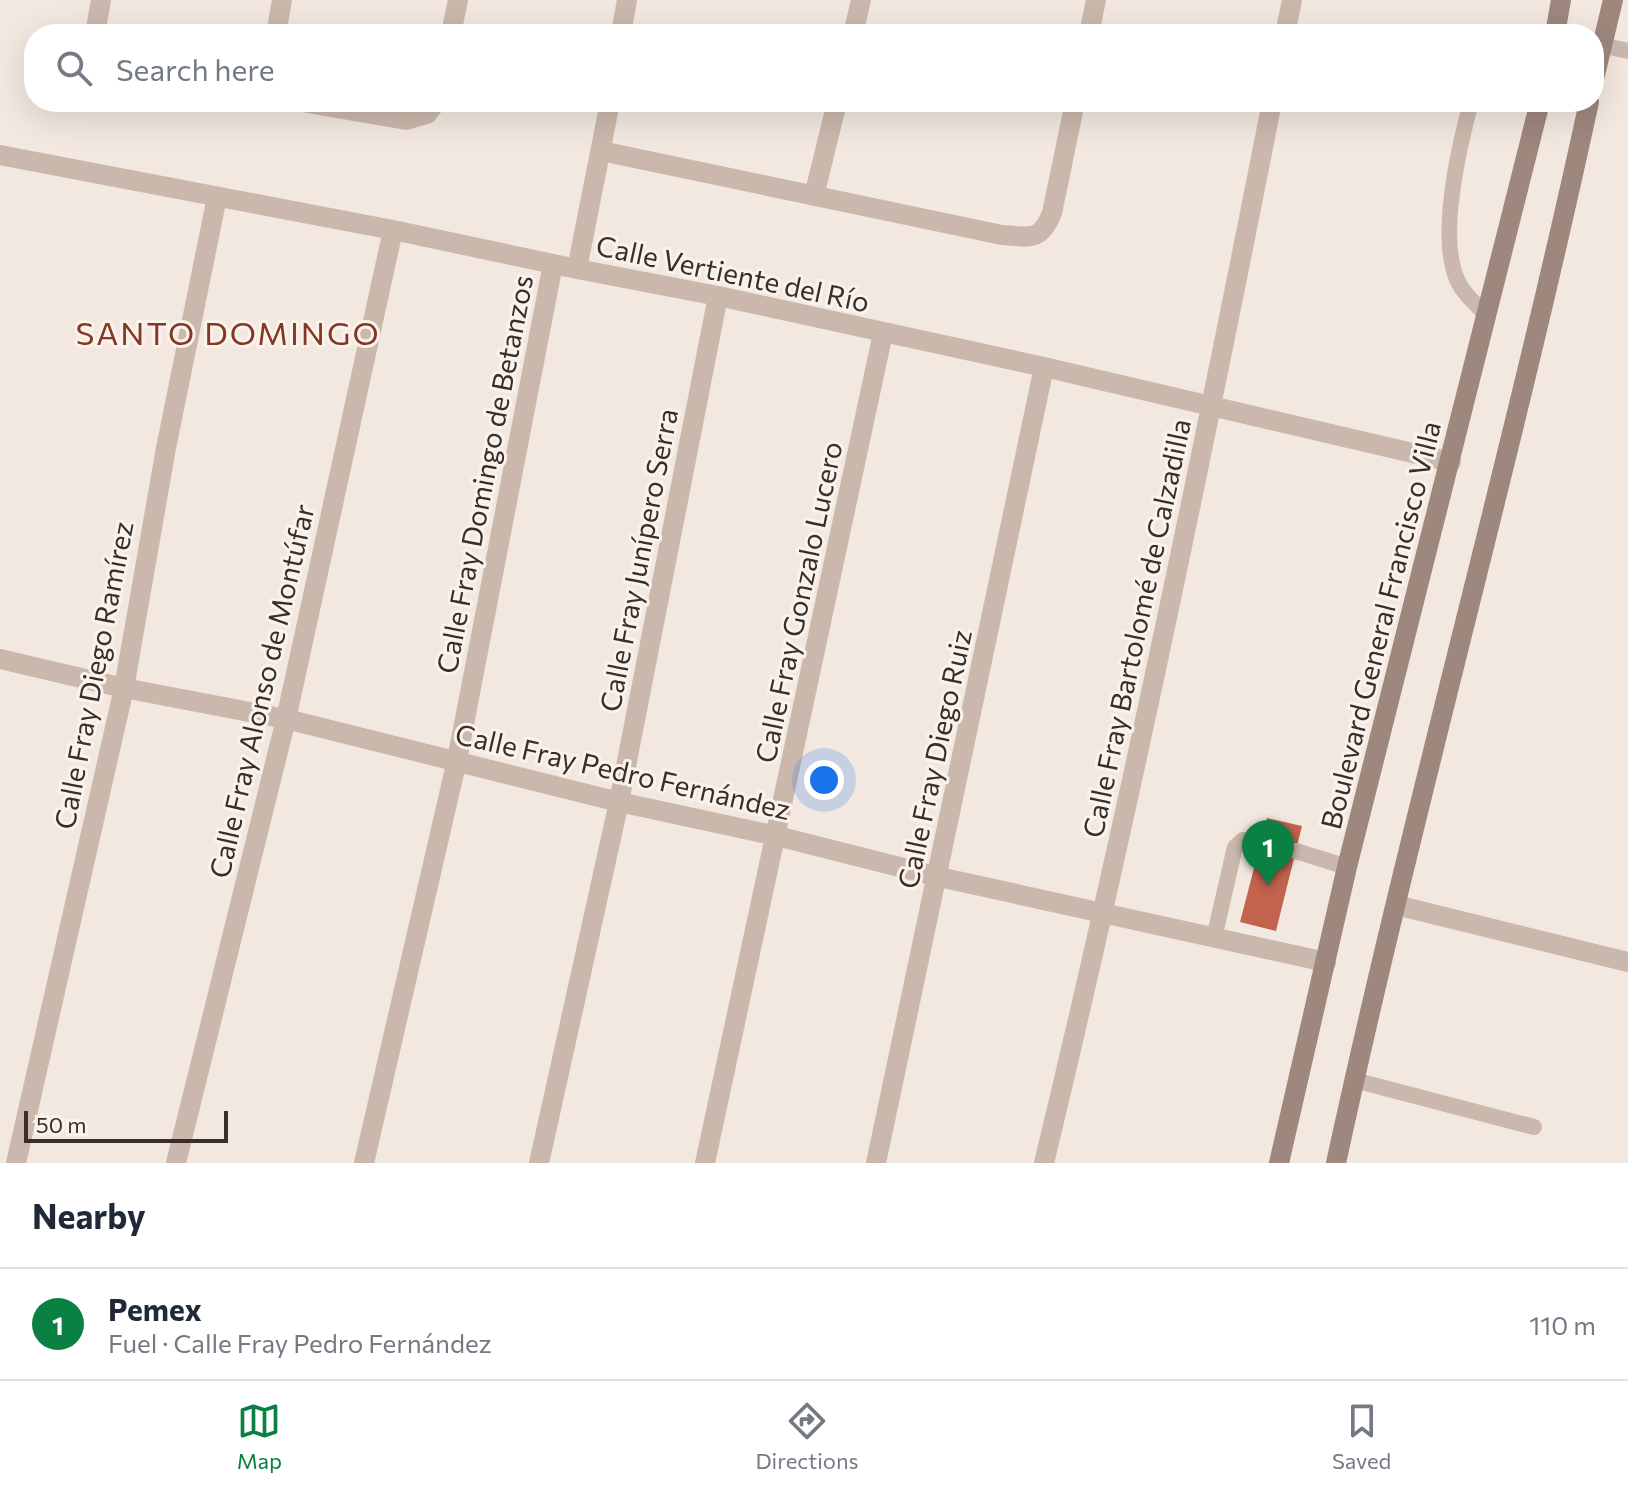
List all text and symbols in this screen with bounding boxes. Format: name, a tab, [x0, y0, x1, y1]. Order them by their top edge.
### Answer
search box	[24, 24, 1604, 112]
icon: search	[52, 46, 96, 90]
text: Search here	[116, 50, 275, 87]
street label: Calle Vertiente del Río	[593, 227, 873, 319]
street label: Calle Fray Domingo de Betanzos	[429, 272, 539, 676]
district label: SANTO DOMINGO	[75, 312, 381, 352]
street label: Calle Fray Junípero Serra	[592, 406, 684, 714]
street label: Calle Fray Bartolomé de Calzadilla	[1075, 416, 1197, 840]
street label: Boulevard General Francisco Villa	[1313, 417, 1447, 833]
street label: Calle Fray Gonzalo Lucero	[747, 438, 849, 766]
street label: Calle Fray Alonso de Montúfar	[201, 501, 321, 881]
street label: Calle Fray Diego Ramírez	[46, 518, 140, 832]
street label: Calle Fray Diego Ruiz	[890, 626, 978, 892]
street label: Calle Fray Pedro Fernández	[452, 716, 794, 826]
your location	[804, 760, 844, 800]
pin: 1	[1242, 820, 1294, 886]
scale bar	[24, 1107, 228, 1143]
text: 50 m	[36, 1111, 86, 1138]
text: Nearby	[32, 1194, 146, 1236]
text: Pemex	[108, 1290, 202, 1327]
text: 1	[52, 1309, 64, 1340]
text: 110 m	[1529, 1309, 1596, 1340]
text: Fuel · Calle Fray Pedro Fernández	[108, 1327, 492, 1358]
tab: Map	[237, 1399, 282, 1474]
tab: Directions	[755, 1399, 859, 1474]
tab: Saved	[1332, 1399, 1391, 1474]

